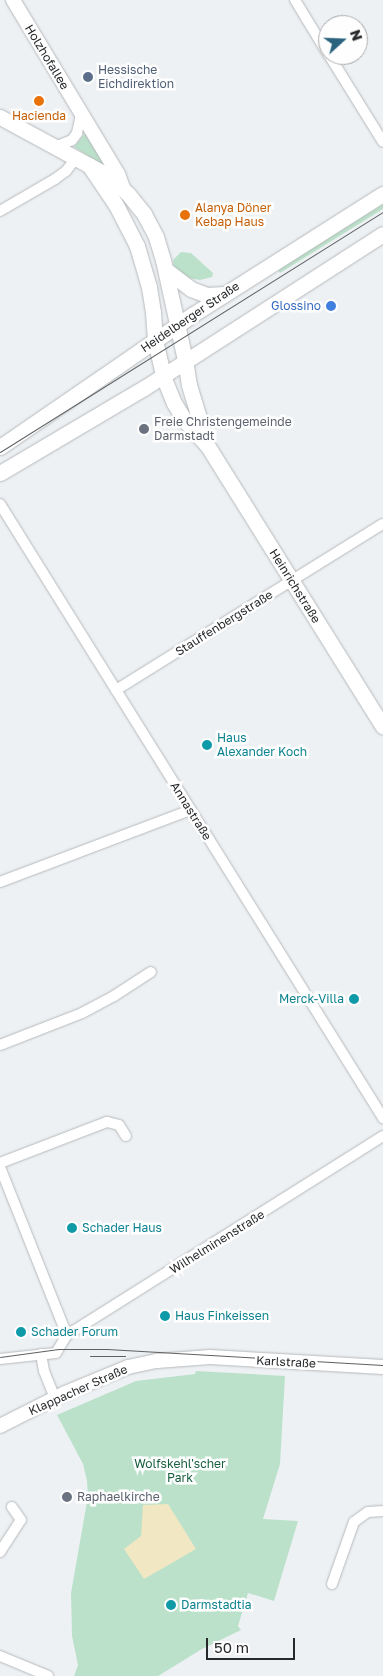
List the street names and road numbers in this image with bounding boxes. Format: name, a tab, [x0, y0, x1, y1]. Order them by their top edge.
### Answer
street label: Holzhofallee	[22, 22, 72, 92]
street label: Heidelberger Straße	[138, 279, 242, 355]
street label: Heinrichstraße	[266, 546, 324, 626]
street label: Stauffenbergstraße	[173, 587, 275, 659]
street label: Annastraße	[167, 779, 215, 843]
street label: Wilhelminenstraße	[167, 1207, 267, 1277]
street label: Karlstraße	[256, 1353, 316, 1371]
street label: Klappacher Straße	[26, 1362, 130, 1418]

